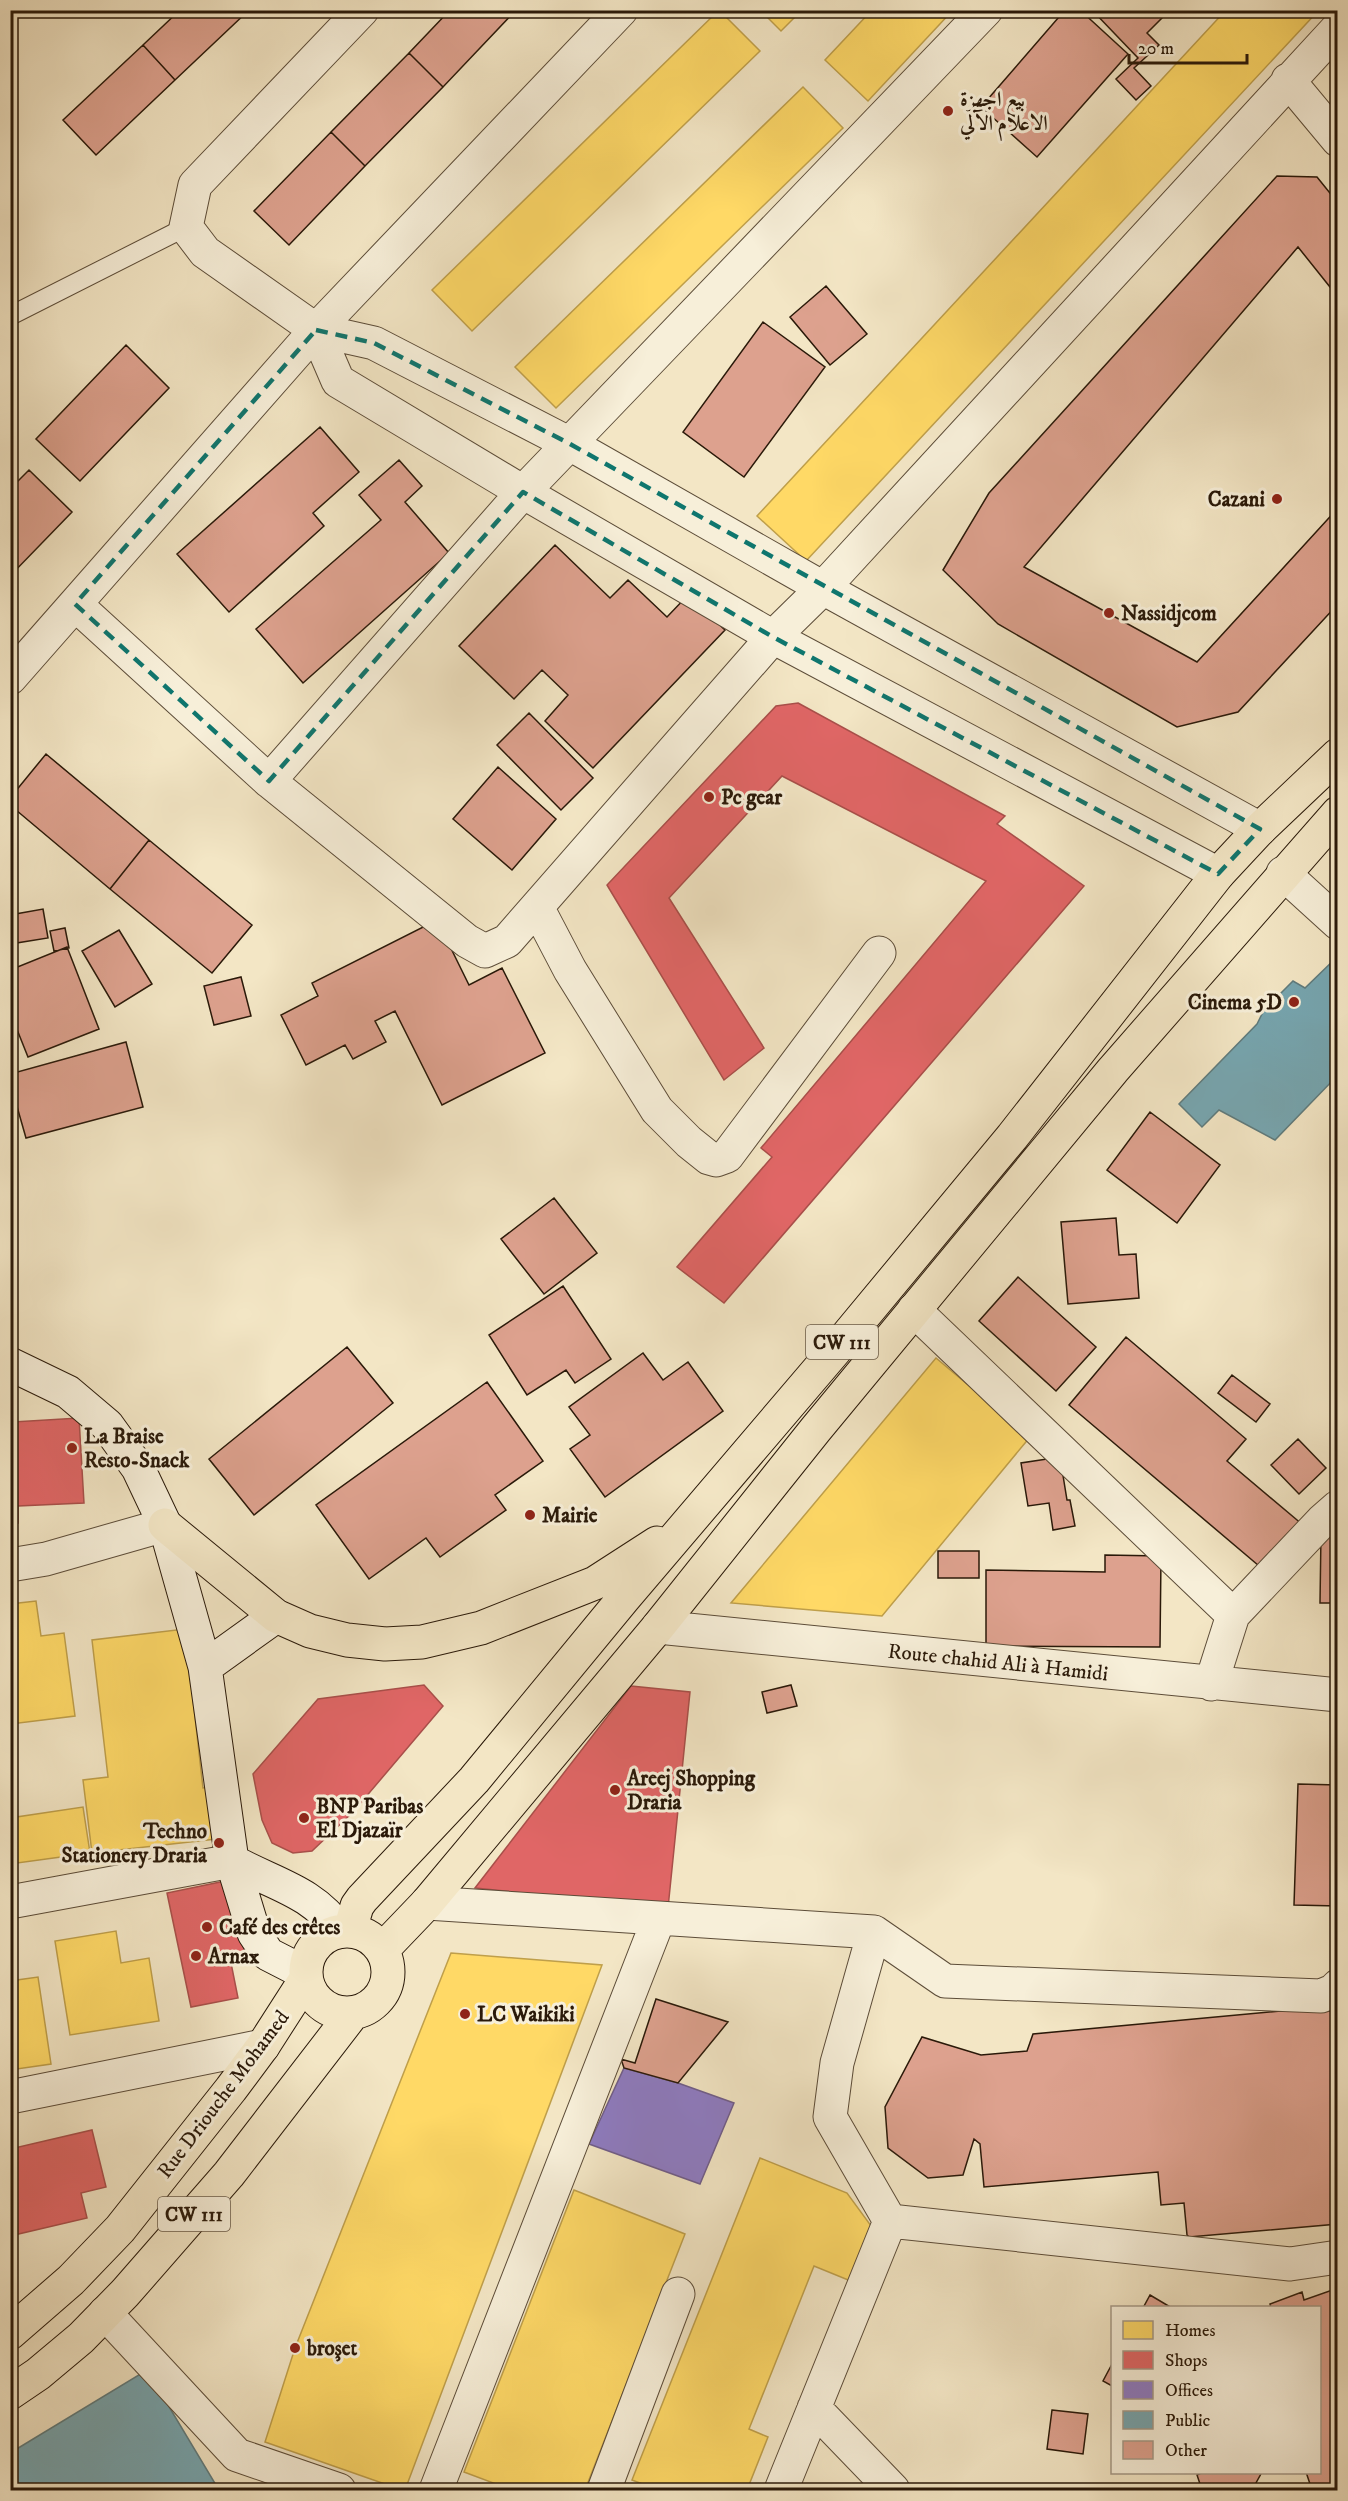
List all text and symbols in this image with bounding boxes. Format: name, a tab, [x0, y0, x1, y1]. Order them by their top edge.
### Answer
scale bar	[1129, 27, 1248, 65]
text: 20 m	[1138, 38, 1174, 60]
place label: بيع اجهزة الاعلام الآلي	[959, 87, 1048, 142]
marker: بيع اجهزة الاعلام الآلي	[941, 104, 955, 118]
place label: Cazani	[1208, 487, 1266, 513]
marker: Cazani	[1270, 492, 1284, 506]
place label: Nassidjcom	[1121, 601, 1217, 628]
marker: Nassidjcom	[1102, 606, 1116, 620]
place label: Pc gear	[721, 785, 783, 811]
marker: Pc gear	[702, 790, 716, 804]
place label: Cinema 5D	[1188, 990, 1282, 1016]
marker: Cinema 5D	[1287, 995, 1301, 1009]
road number: CW 111	[806, 1325, 878, 1359]
place label: La Braise Resto-Snack	[84, 1424, 190, 1474]
marker: La Braise Resto-Snack	[65, 1441, 79, 1455]
place label: Mairie	[542, 1503, 598, 1529]
marker: Mairie	[523, 1508, 537, 1522]
street label: Route chahid Ali à Hamidi	[887, 1639, 1109, 1687]
place label: Areej Shopping Draria	[626, 1766, 756, 1816]
marker: Areej Shopping Draria	[608, 1783, 622, 1797]
place label: BNP Paribas El Djazaïr	[316, 1794, 423, 1845]
marker: BNP Paribas El Djazaïr	[297, 1811, 311, 1825]
place label: Techno Stationery Draria	[62, 1819, 208, 1869]
marker: Techno Stationery Draria	[212, 1836, 226, 1850]
place label: Café des crêtes	[219, 1915, 340, 1941]
marker: Café des crêtes	[200, 1920, 214, 1934]
place label: Arnax	[207, 1944, 260, 1970]
marker: Arnax	[189, 1949, 203, 1963]
place label: LC Waikiki	[477, 2002, 575, 2028]
street label: Rue Driouche Mohamed	[152, 2005, 296, 2184]
marker: LC Waikiki	[458, 2007, 472, 2021]
road number: CW 111	[158, 2197, 230, 2231]
legend	[1111, 2306, 1321, 2474]
text: Homes	[1165, 2320, 1216, 2342]
place label: broşet	[306, 2336, 357, 2362]
marker: broşet	[288, 2341, 302, 2355]
text: Shops	[1165, 2350, 1208, 2372]
text: Offices	[1165, 2380, 1213, 2402]
text: Public	[1165, 2410, 1211, 2432]
text: Other	[1165, 2440, 1207, 2462]

